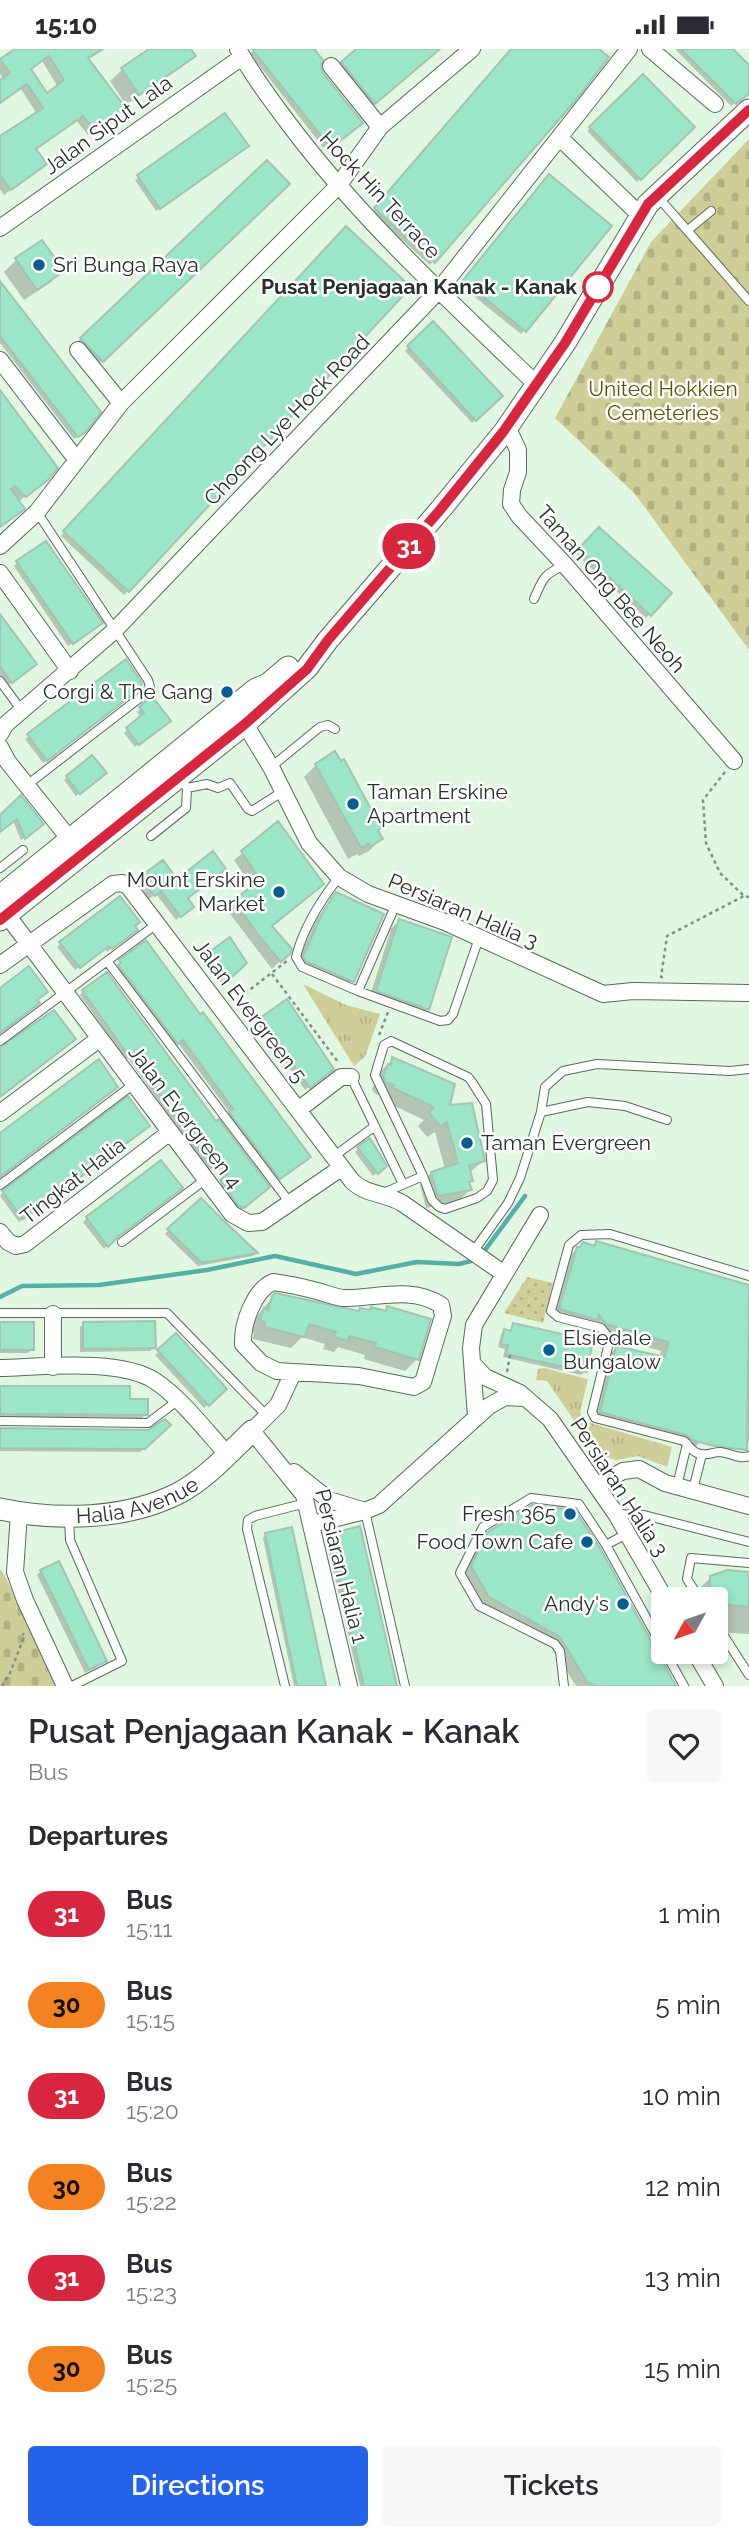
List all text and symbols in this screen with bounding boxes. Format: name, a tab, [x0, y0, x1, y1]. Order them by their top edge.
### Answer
text: 15:10	[35, 10, 97, 40]
street label: Jalan Siput Lala	[39, 70, 177, 179]
street label: Hock Hin Terrace	[315, 126, 446, 264]
place label: Sri Bunga Raya	[53, 252, 199, 277]
marker: Sri Bunga Raya	[31, 257, 47, 273]
marker: Pusat Penjagaan Kanak - Kanak	[583, 272, 613, 302]
place label: Pusat Penjagaan Kanak - Kanak	[261, 274, 577, 299]
street label: Choong Lye Hock Road	[199, 329, 375, 510]
park label: United Hokkien Cemeteries	[588, 376, 738, 425]
street label: Taman Ong Bee Neoh	[532, 500, 691, 678]
line badge: 31	[378, 523, 440, 569]
text: 31	[396, 531, 422, 560]
place label: Corgi & The Gang	[43, 679, 213, 704]
marker: Corgi & The Gang	[219, 684, 235, 700]
place label: Taman Erskine Apartment	[367, 779, 508, 828]
marker: Taman Erskine Apartment	[345, 796, 361, 812]
place label: Mount Erskine Market	[127, 867, 265, 916]
street label: Persiaran Halia 3	[385, 868, 542, 953]
marker: Mount Erskine Market	[271, 884, 287, 900]
street label: Jalan Evergreen 5	[189, 934, 312, 1087]
street label: Jalan Evergreen 4	[124, 1040, 247, 1193]
place label: Taman Evergreen	[481, 1130, 651, 1155]
street label: Tingkat Halia	[15, 1132, 130, 1229]
marker: Taman Evergreen	[459, 1135, 475, 1151]
place label: Elsiedale Bungalow	[563, 1325, 661, 1374]
marker: Elsiedale Bungalow	[541, 1342, 557, 1358]
street label: Persiaran Halia 3	[565, 1413, 674, 1561]
street label: Halia Avenue	[75, 1471, 203, 1528]
street label: Persiaran Halia 1	[310, 1486, 373, 1646]
place label: Fresh 365	[462, 1501, 556, 1526]
marker: Fresh 365	[562, 1506, 578, 1522]
place label: Food Town Cafe	[417, 1529, 573, 1554]
marker: Food Town Cafe	[579, 1534, 595, 1550]
north arrow	[651, 1587, 728, 1664]
map controls	[651, 1587, 728, 1664]
place label: Andy's	[544, 1591, 609, 1616]
marker: Andy's	[615, 1596, 631, 1612]
button: heart	[647, 1709, 721, 1783]
text: Pusat Penjagaan Kanak - Kanak	[28, 1712, 519, 1751]
text: Bus	[28, 1758, 68, 1785]
text: Departures	[28, 1821, 168, 1851]
text: Bus	[126, 1885, 173, 1915]
text: 31	[54, 1899, 79, 1928]
text: 1 min	[659, 1899, 721, 1929]
text: 15:11	[126, 1915, 172, 1942]
text: Bus	[126, 1976, 173, 2006]
text: 30	[52, 1990, 81, 2019]
text: 5 min	[655, 1990, 721, 2020]
text: 15:15	[126, 2006, 175, 2033]
text: Bus	[126, 2067, 173, 2097]
text: 31	[54, 2081, 79, 2110]
text: 10 min	[643, 2081, 721, 2111]
text: 15:20	[126, 2097, 179, 2124]
text: Bus	[126, 2158, 173, 2188]
text: 30	[52, 2172, 81, 2201]
text: 12 min	[645, 2172, 721, 2202]
text: 15:22	[126, 2188, 177, 2215]
text: Bus	[126, 2249, 173, 2279]
text: 31	[54, 2263, 79, 2292]
text: 13 min	[645, 2263, 721, 2293]
text: 15:23	[126, 2279, 177, 2306]
text: Bus	[126, 2340, 173, 2370]
text: 30	[52, 2354, 81, 2383]
text: 15 min	[644, 2354, 721, 2384]
text: 15:25	[126, 2370, 177, 2397]
button: Directions	[28, 2446, 368, 2526]
button: Tickets	[382, 2446, 721, 2526]

